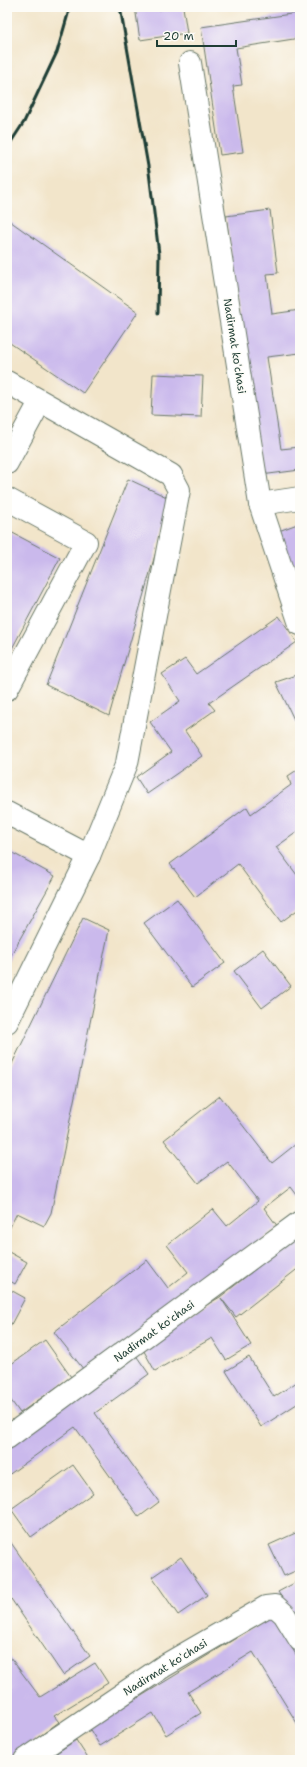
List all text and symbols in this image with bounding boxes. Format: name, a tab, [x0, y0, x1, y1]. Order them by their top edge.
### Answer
scale bar	[157, 22, 236, 48]
text: 20 m	[163, 28, 194, 44]
street label: Nadirmat koʻchasi	[220, 297, 249, 395]
street label: Nadirmat koʻchasi	[111, 1297, 198, 1366]
street label: Nadirmat koʻchasi	[120, 1635, 210, 1699]

